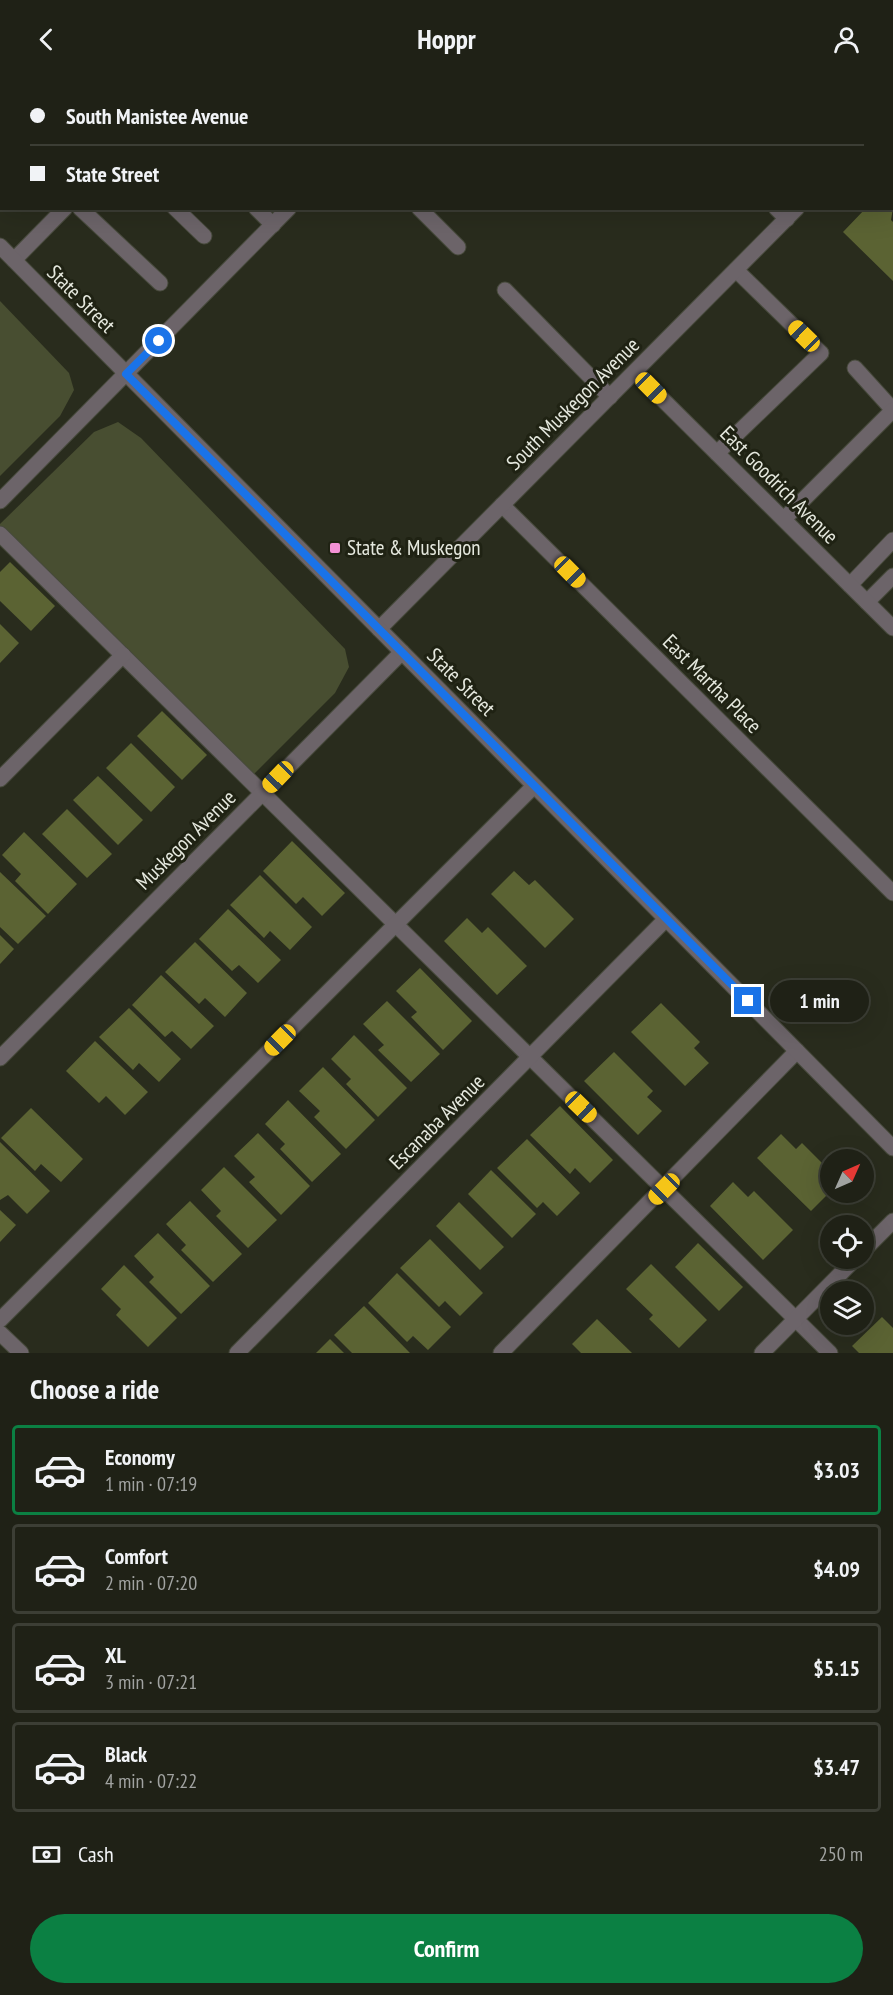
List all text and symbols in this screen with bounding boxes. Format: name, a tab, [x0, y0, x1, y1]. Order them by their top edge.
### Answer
text: Hoppr	[417, 22, 476, 56]
icon: back	[30, 23, 63, 56]
icon: person	[830, 23, 863, 56]
text: South Manistee Avenue	[66, 102, 248, 130]
text: State Street	[66, 160, 159, 188]
street label: State Street	[42, 259, 121, 339]
car	[785, 317, 823, 355]
route start	[145, 327, 172, 354]
street label: South Muskegon Avenue	[501, 332, 645, 476]
car	[632, 369, 670, 407]
street label: East Goodrich Avenue	[715, 420, 844, 549]
place label: State & Muskegon	[347, 534, 481, 561]
marker: State & Muskegon	[328, 541, 342, 555]
car	[551, 553, 589, 591]
street label: East Martha Place	[657, 628, 768, 739]
street label: State Street	[422, 642, 501, 722]
car	[259, 758, 297, 796]
street label: Muskegon Avenue	[130, 784, 241, 895]
callout: 1 min	[769, 980, 868, 1022]
route end	[734, 987, 761, 1014]
text: 1 min	[799, 988, 840, 1014]
car	[261, 1021, 299, 1059]
street label: Escanaba Avenue	[383, 1068, 490, 1175]
car	[562, 1088, 600, 1126]
north arrow	[820, 1149, 874, 1203]
map controls	[820, 1149, 874, 1335]
car	[645, 1170, 683, 1208]
button: locate	[820, 1215, 874, 1269]
button: layers	[820, 1281, 874, 1335]
text: Choose a ride	[30, 1372, 159, 1406]
icon: car	[33, 1443, 87, 1497]
text: Economy	[105, 1443, 175, 1471]
text: $3.03	[813, 1456, 860, 1484]
text: 1 min · 07:19	[105, 1471, 197, 1497]
icon: car	[33, 1542, 87, 1596]
text: Comfort	[105, 1542, 168, 1570]
text: $4.09	[813, 1555, 860, 1583]
text: 2 min · 07:20	[105, 1570, 197, 1596]
icon: car	[33, 1641, 87, 1695]
text: XL	[105, 1641, 126, 1669]
text: $5.15	[813, 1654, 860, 1682]
text: 3 min · 07:21	[105, 1669, 197, 1695]
icon: car	[33, 1740, 87, 1794]
text: Black	[105, 1740, 147, 1768]
text: $3.47	[813, 1753, 860, 1781]
text: 4 min · 07:22	[105, 1768, 197, 1794]
icon: cash	[30, 1838, 63, 1871]
text: Cash	[78, 1840, 114, 1868]
text: 250 m	[819, 1841, 863, 1867]
button: Confirm	[30, 1914, 863, 1983]

